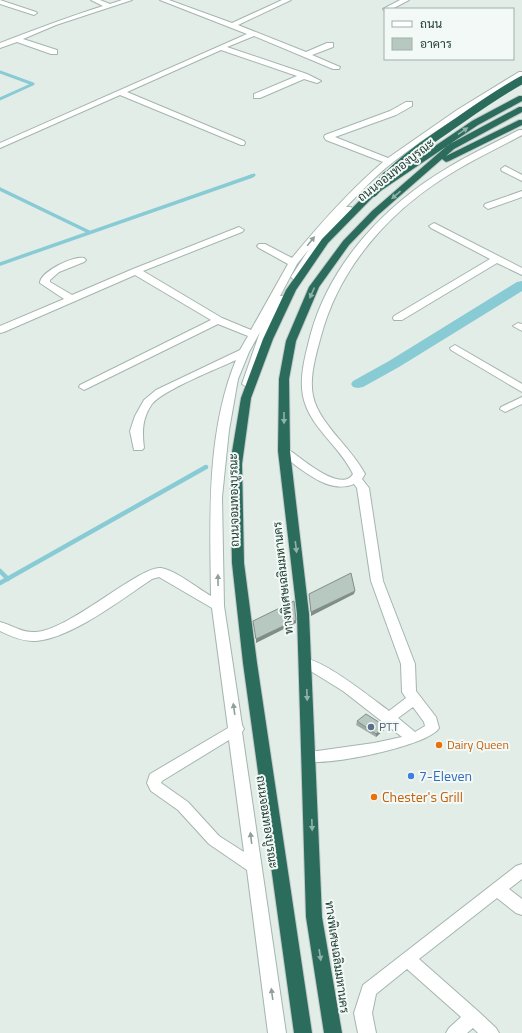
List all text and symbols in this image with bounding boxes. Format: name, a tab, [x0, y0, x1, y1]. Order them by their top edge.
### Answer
legend	[384, 8, 514, 60]
text: ถนน	[420, 14, 443, 33]
text: อาคาร	[420, 34, 452, 53]
one-way arrow	[458, 127, 468, 135]
street label: ถนนจอมทองบูรณะ	[353, 133, 438, 206]
one-way arrow	[390, 190, 401, 199]
one-way arrow	[306, 236, 315, 247]
one-way arrow	[309, 288, 315, 299]
one-way arrow	[281, 412, 287, 425]
street label: ถนนจอมทองบูรณะ	[223, 453, 244, 547]
street label: ทางพิเศษเฉลิมมหานคร	[267, 521, 298, 635]
one-way arrow	[293, 541, 299, 553]
one-way arrow	[215, 573, 221, 586]
one-way arrow	[304, 689, 310, 702]
one-way arrow	[231, 703, 237, 715]
place label: PTT	[379, 717, 399, 736]
marker: PTT	[366, 722, 376, 732]
place label: Dairy Queen	[447, 735, 509, 754]
marker: Dairy Queen	[434, 740, 444, 750]
place label: 7-Eleven	[419, 765, 472, 786]
marker: 7-Eleven	[406, 771, 416, 781]
street label: ถนนจอมทองบูรณะ	[252, 774, 283, 870]
place label: Chester's Grill	[382, 786, 463, 807]
marker: Chester's Grill	[369, 792, 379, 802]
one-way arrow	[308, 819, 315, 831]
one-way arrow	[248, 832, 254, 844]
street label: ทางพิเศษเฉลิมมหานคร	[320, 900, 355, 1015]
one-way arrow	[318, 948, 324, 961]
one-way arrow	[269, 988, 275, 1000]

